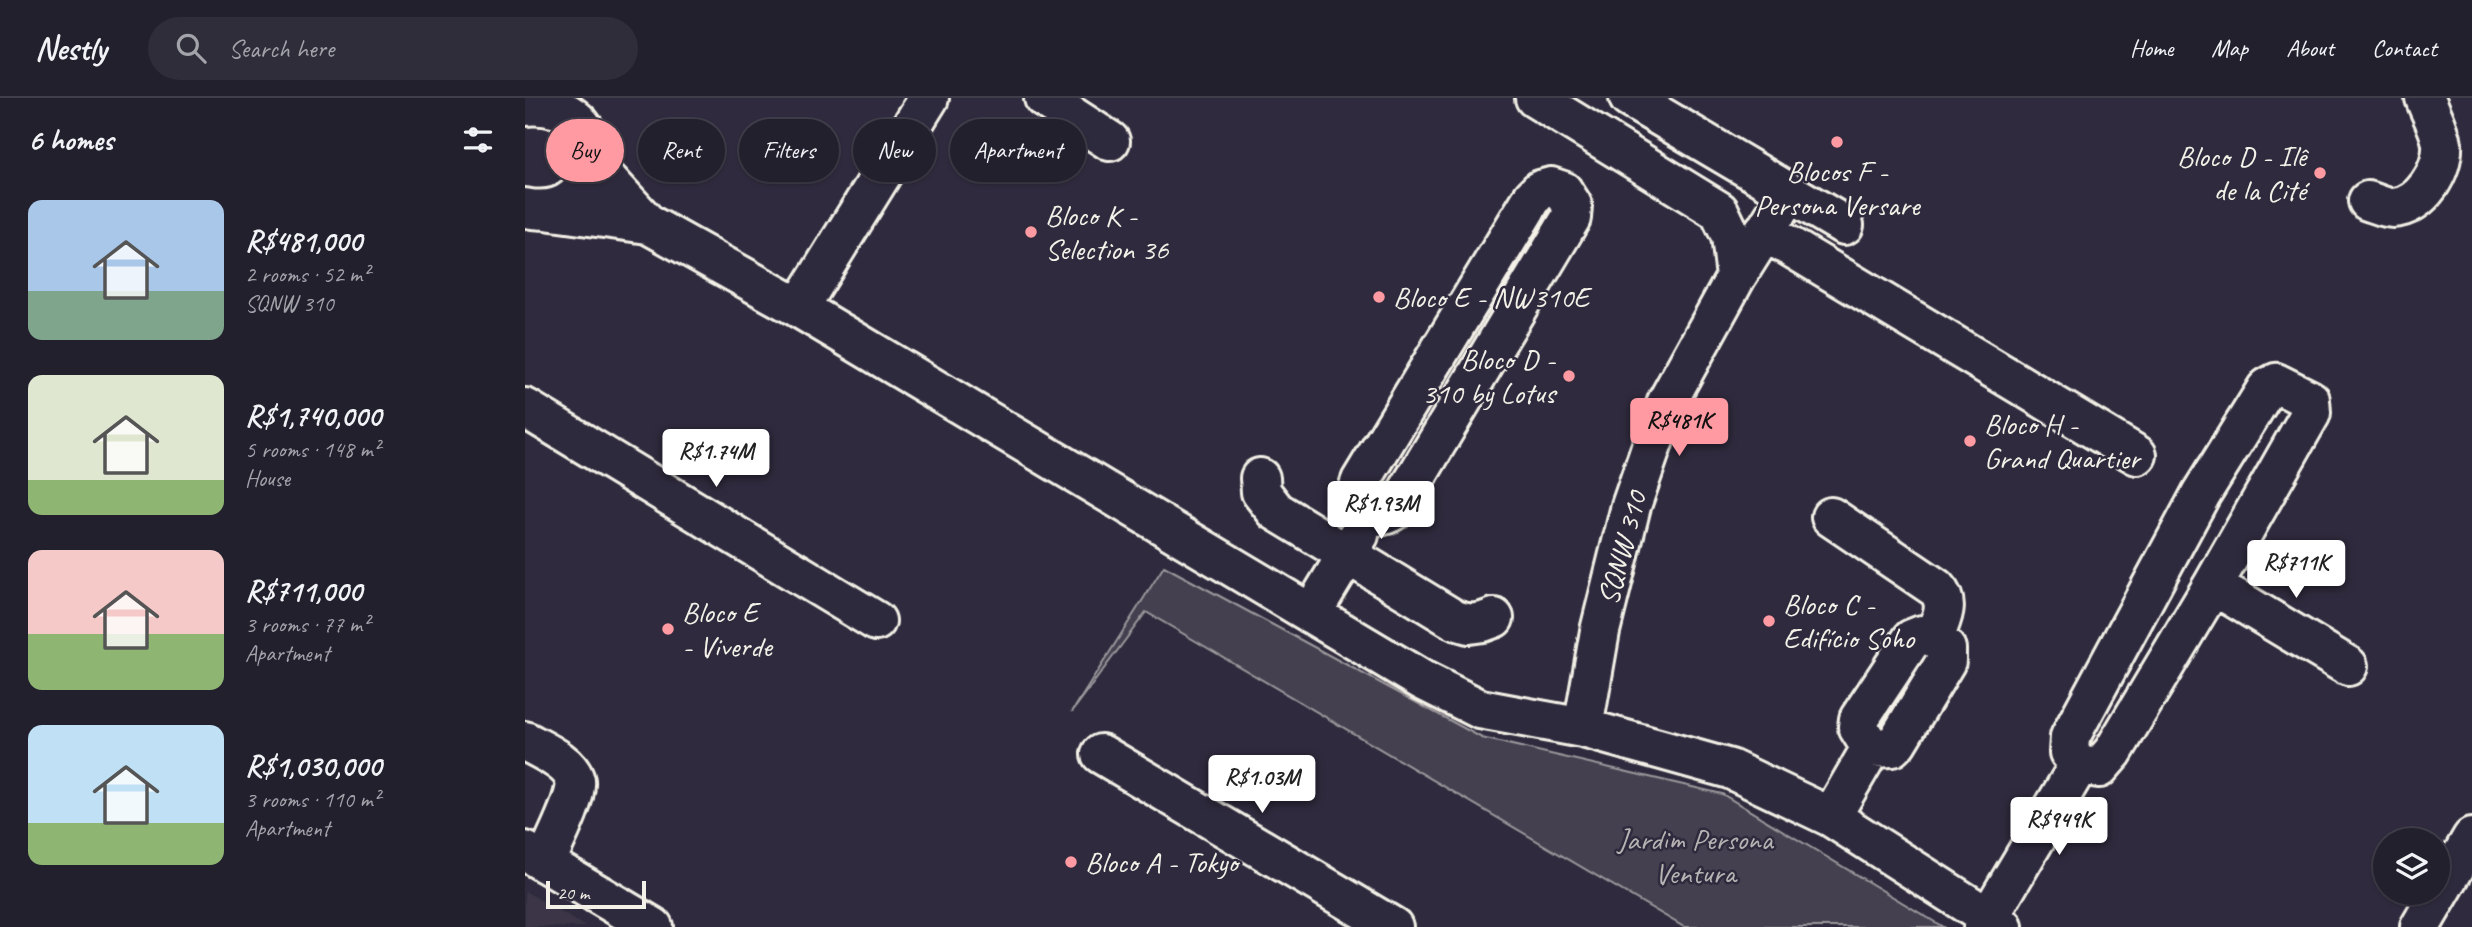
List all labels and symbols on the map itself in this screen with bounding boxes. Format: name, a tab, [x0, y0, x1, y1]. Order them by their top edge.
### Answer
marker: Blocos F - Persona Versare	[1829, 134, 1845, 150]
place label: Bloco D - Ilê de la Cité	[2177, 137, 2310, 209]
place label: Blocos F - Persona Versare	[1755, 152, 1922, 224]
marker: Bloco D - Ilê de la Cité	[2312, 165, 2328, 181]
place label: Bloco K - Selection 36	[1045, 196, 1170, 268]
marker: Bloco K - Selection 36	[1023, 224, 1039, 240]
place label: Bloco E - NW310E	[1393, 278, 1593, 316]
marker: Bloco E - NW310E	[1371, 289, 1387, 305]
place label: Bloco D - 310 by Lotus	[1422, 340, 1558, 412]
marker: Bloco D - 310 by Lotus	[1561, 368, 1577, 384]
pin: R$481K	[1622, 398, 1736, 458]
place label: Bloco H - Grand Quartier	[1984, 405, 2142, 477]
pin: R$1.74M	[651, 430, 781, 489]
marker: Bloco H - Grand Quartier	[1962, 433, 1978, 449]
pin: R$1.93M	[1316, 482, 1446, 541]
street label: SQNW 310	[1589, 485, 1656, 609]
pin: R$711K	[2239, 540, 2353, 600]
place label: Bloco C - Edifício Soho	[1783, 585, 1916, 657]
place label: Bloco E - Viverde	[682, 593, 774, 665]
marker: Bloco C - Edifício Soho	[1761, 613, 1777, 629]
marker: Bloco E - Viverde	[660, 621, 676, 637]
pin: R$1.03M	[1197, 756, 1327, 815]
pin: R$949K	[2002, 798, 2116, 857]
park label: Jardim Persona Ventura	[1615, 820, 1775, 892]
place label: Bloco A - Tokyo	[1085, 843, 1241, 881]
marker: Bloco A - Tokyo	[1063, 854, 1079, 870]
scale bar	[546, 878, 646, 910]

